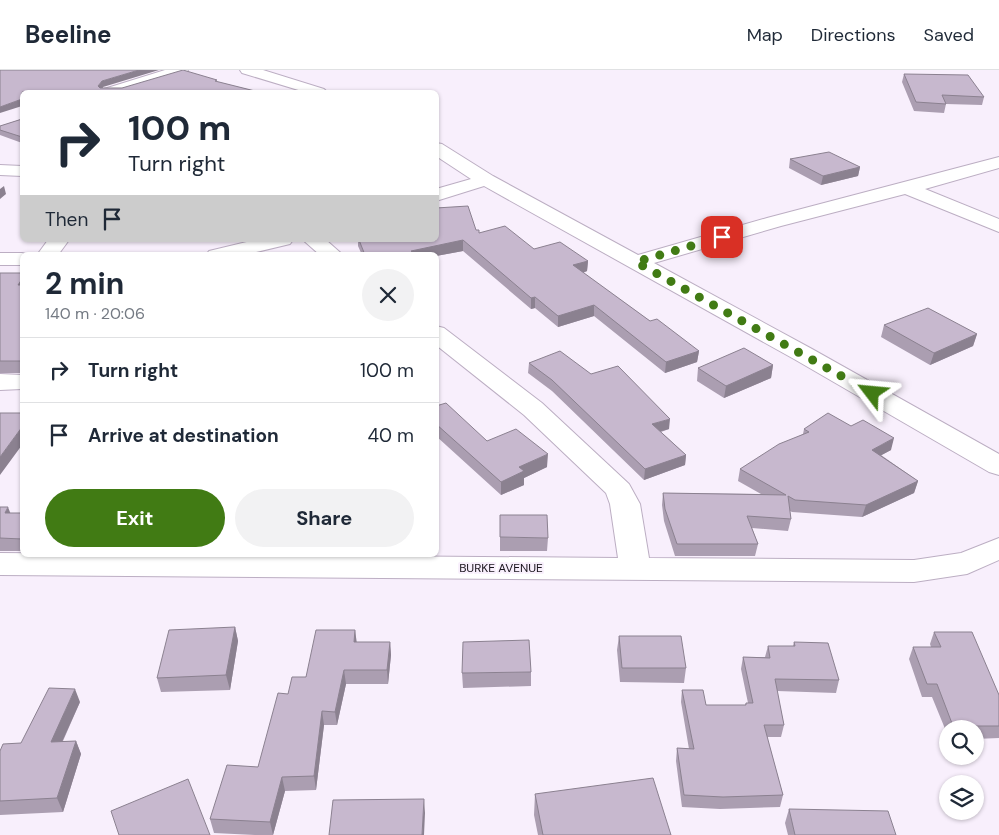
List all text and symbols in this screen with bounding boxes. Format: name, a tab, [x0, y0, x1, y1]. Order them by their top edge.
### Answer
text: Beeline	[25, 19, 111, 50]
text: Map	[747, 23, 783, 47]
text: Directions	[811, 23, 896, 47]
text: Saved	[924, 23, 974, 47]
text: 100 m	[128, 105, 231, 151]
icon: right	[45, 110, 110, 175]
text: Turn right	[128, 149, 225, 178]
icon: arrive	[98, 205, 126, 233]
text: Then	[45, 207, 88, 232]
pin	[701, 216, 743, 258]
icon: arrive	[708, 223, 736, 251]
text: 2 min	[45, 264, 124, 303]
button: close	[362, 269, 414, 321]
text: 140 m · 20:06	[45, 303, 145, 324]
icon: right	[45, 356, 73, 384]
text: Turn right	[88, 358, 178, 383]
text: 100 m	[360, 358, 414, 383]
position arrow	[845, 366, 897, 418]
icon: arrive	[45, 421, 73, 449]
text: Arrive at destination	[88, 423, 279, 448]
text: 40 m	[367, 423, 414, 448]
button: Exit	[45, 489, 225, 547]
button: Share	[235, 489, 414, 547]
street label: BURKE AVENUE	[459, 560, 543, 576]
map controls	[939, 720, 984, 820]
button: search	[939, 720, 984, 765]
button: layers	[939, 775, 984, 820]

